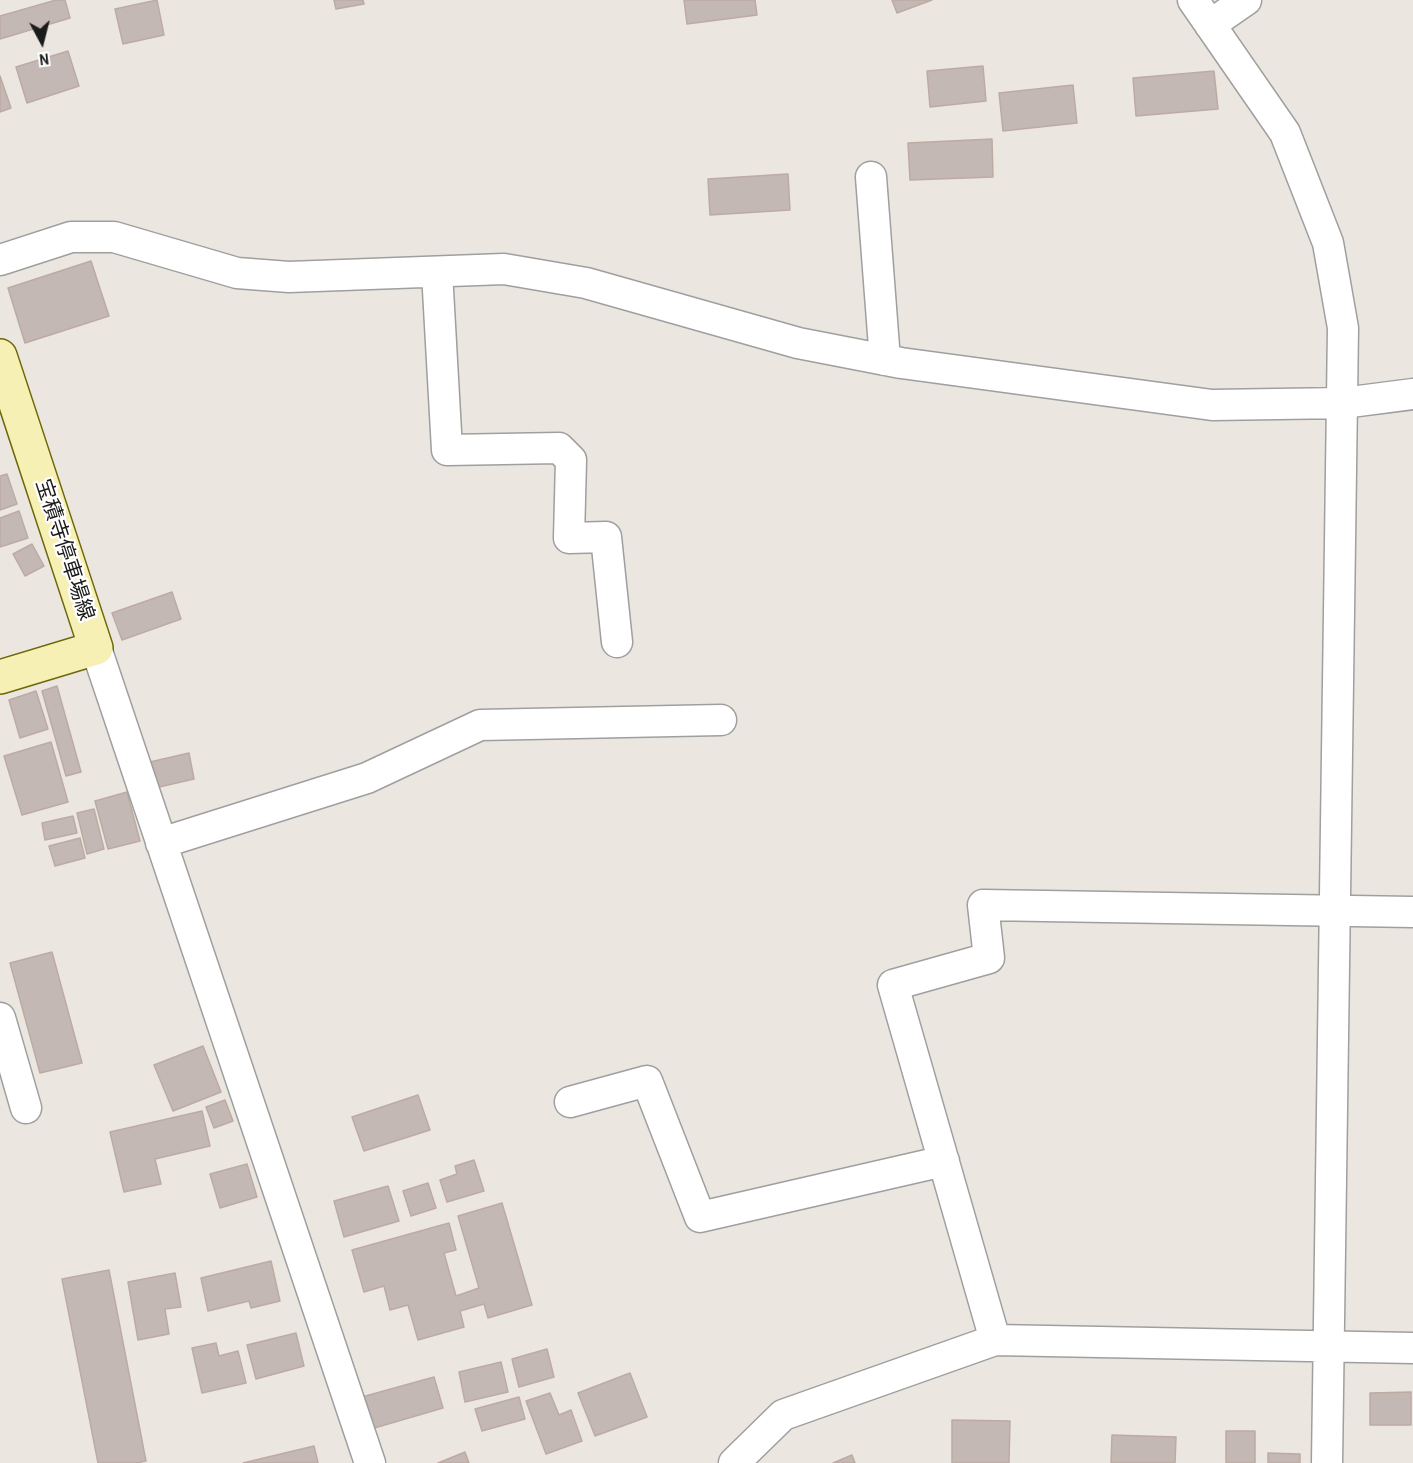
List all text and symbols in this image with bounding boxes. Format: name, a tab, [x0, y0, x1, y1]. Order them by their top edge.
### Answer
north arrow	[12, 12, 72, 72]
text: N	[38, 48, 50, 71]
street label: 宝積寺停車場線	[29, 476, 99, 624]

